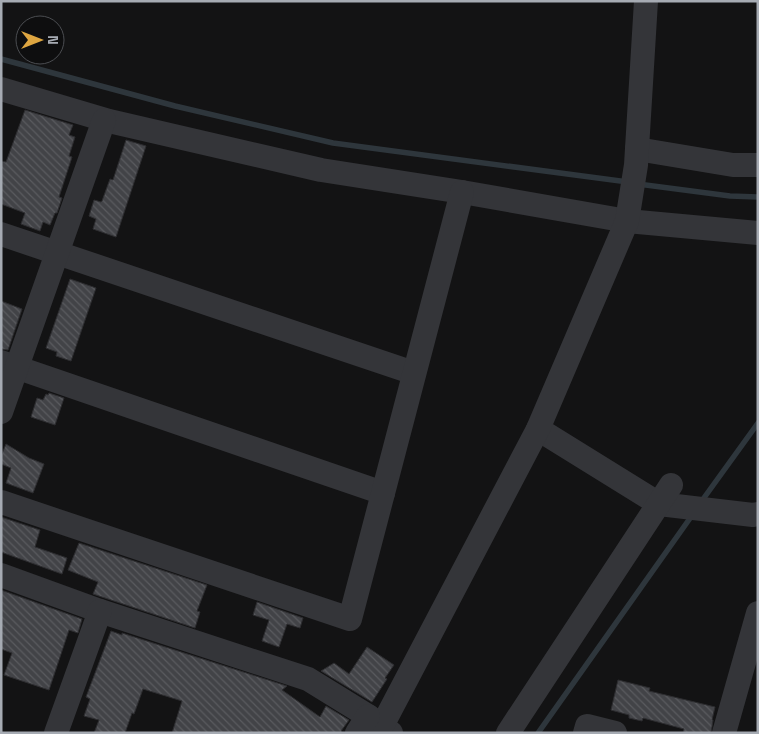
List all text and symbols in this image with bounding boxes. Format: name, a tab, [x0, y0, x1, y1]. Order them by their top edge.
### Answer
north arrow	[15, 15, 65, 65]
text: N	[44, 35, 62, 45]

